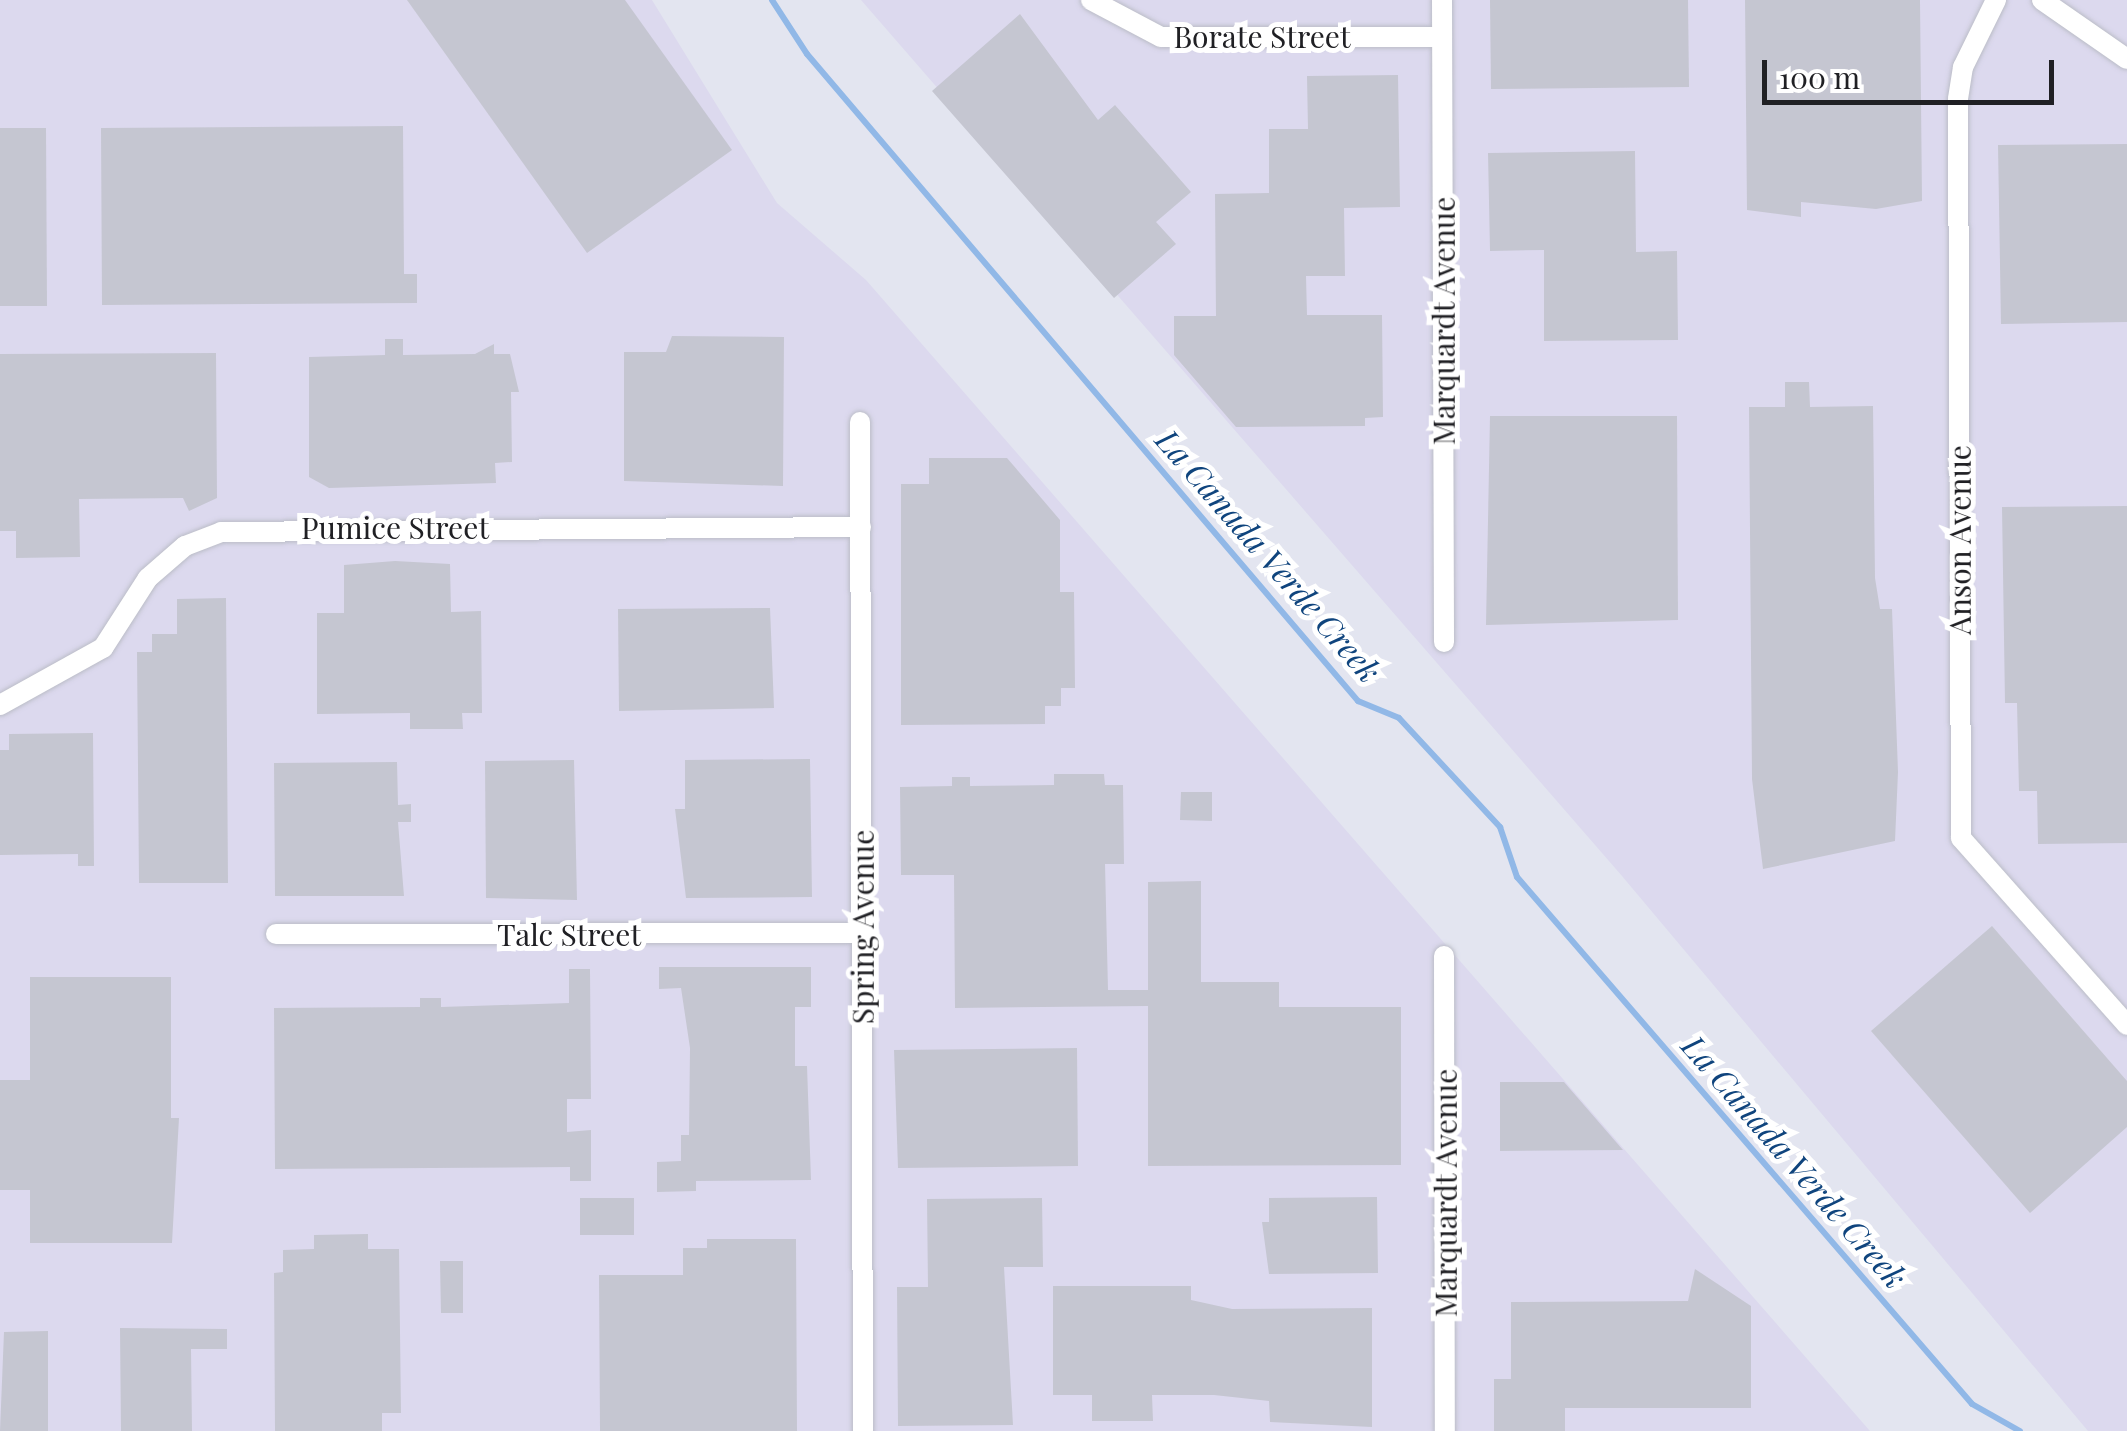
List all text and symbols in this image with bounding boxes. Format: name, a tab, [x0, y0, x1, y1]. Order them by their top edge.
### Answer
street label: Borate Street	[1173, 18, 1351, 54]
scale bar	[1767, 40, 2060, 102]
text: 100 m	[1779, 57, 1860, 97]
street label: Marquardt Avenue	[1425, 196, 1461, 446]
water label: La Canada Verde Creek	[1149, 421, 1389, 689]
street label: Anson Avenue	[1941, 444, 1977, 636]
street label: Pumice Street	[301, 509, 489, 545]
street label: Spring Avenue	[844, 829, 880, 1025]
street label: Talc Street	[497, 916, 641, 952]
water label: La Canada Verde Creek	[1675, 1027, 1915, 1295]
street label: Marquardt Avenue	[1427, 1068, 1463, 1318]

